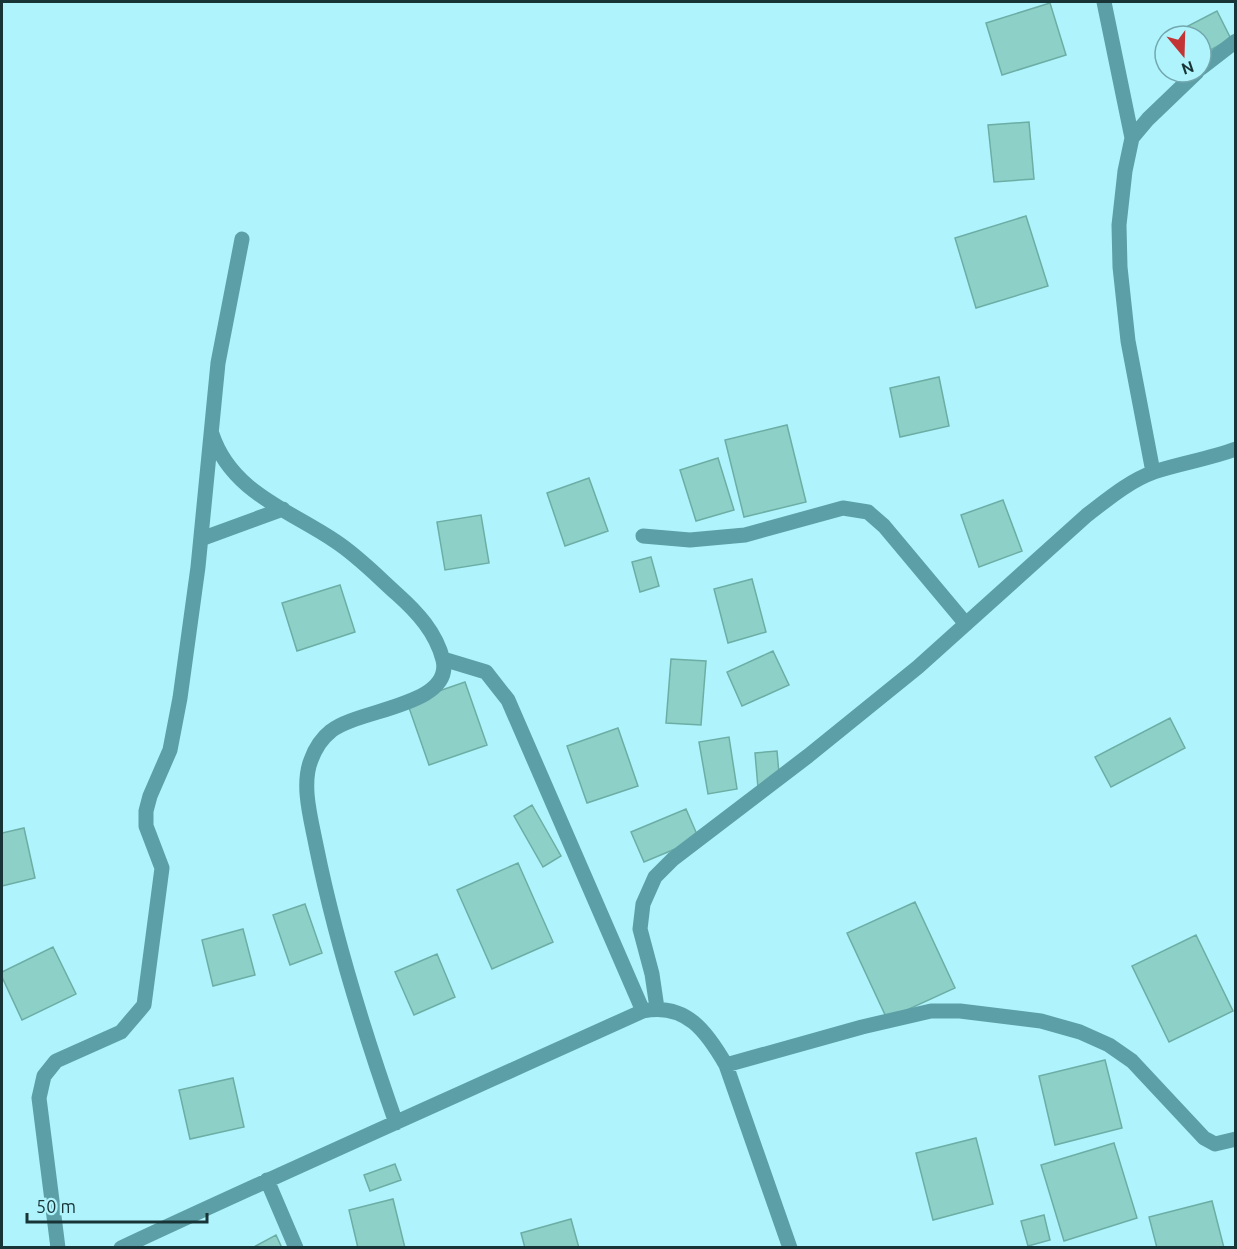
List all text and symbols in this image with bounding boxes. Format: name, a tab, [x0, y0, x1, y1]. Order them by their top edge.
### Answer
north arrow	[1153, 24, 1213, 84]
text: N	[1179, 58, 1196, 79]
scale bar	[27, 1186, 207, 1224]
text: 50 m	[36, 1196, 76, 1216]

